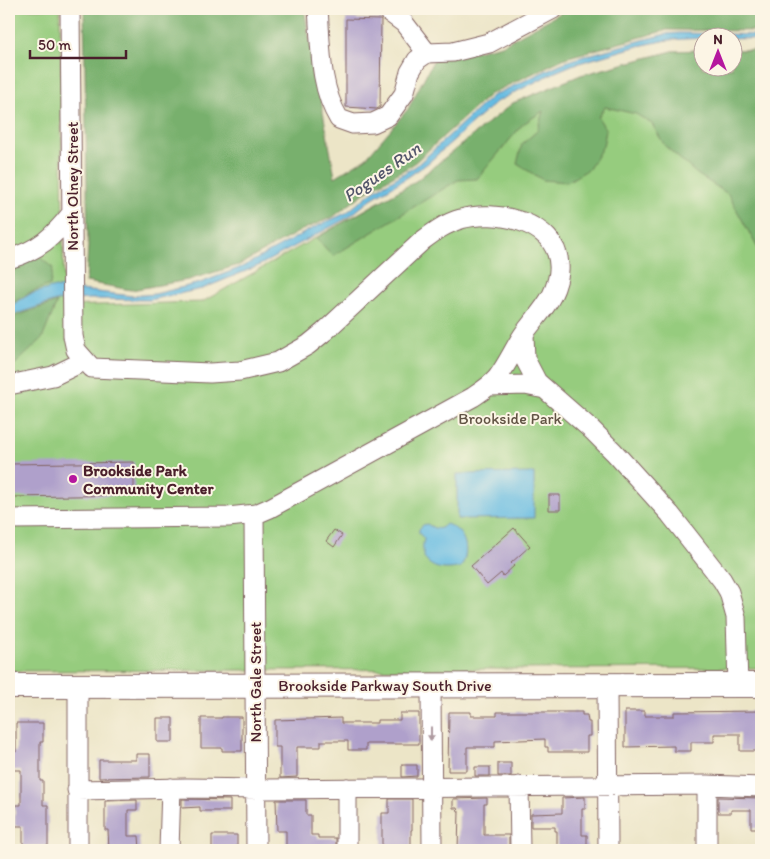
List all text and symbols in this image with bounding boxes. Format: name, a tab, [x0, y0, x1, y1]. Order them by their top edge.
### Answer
scale bar	[30, 28, 126, 60]
north arrow	[692, 28, 742, 78]
text: N	[713, 31, 723, 48]
text: 50 m	[38, 36, 71, 54]
street label: North Olney Street	[63, 121, 82, 251]
water label: Pogues Run	[339, 137, 426, 207]
park label: Brookside Park	[458, 409, 563, 428]
place label: Brookside Park Community Center	[83, 461, 214, 499]
marker: Brookside Park Community Center	[67, 473, 79, 485]
street label: North Gale Street	[246, 622, 265, 742]
street label: Brookside Parkway South Drive	[278, 676, 492, 695]
one-way arrow	[427, 726, 435, 742]

